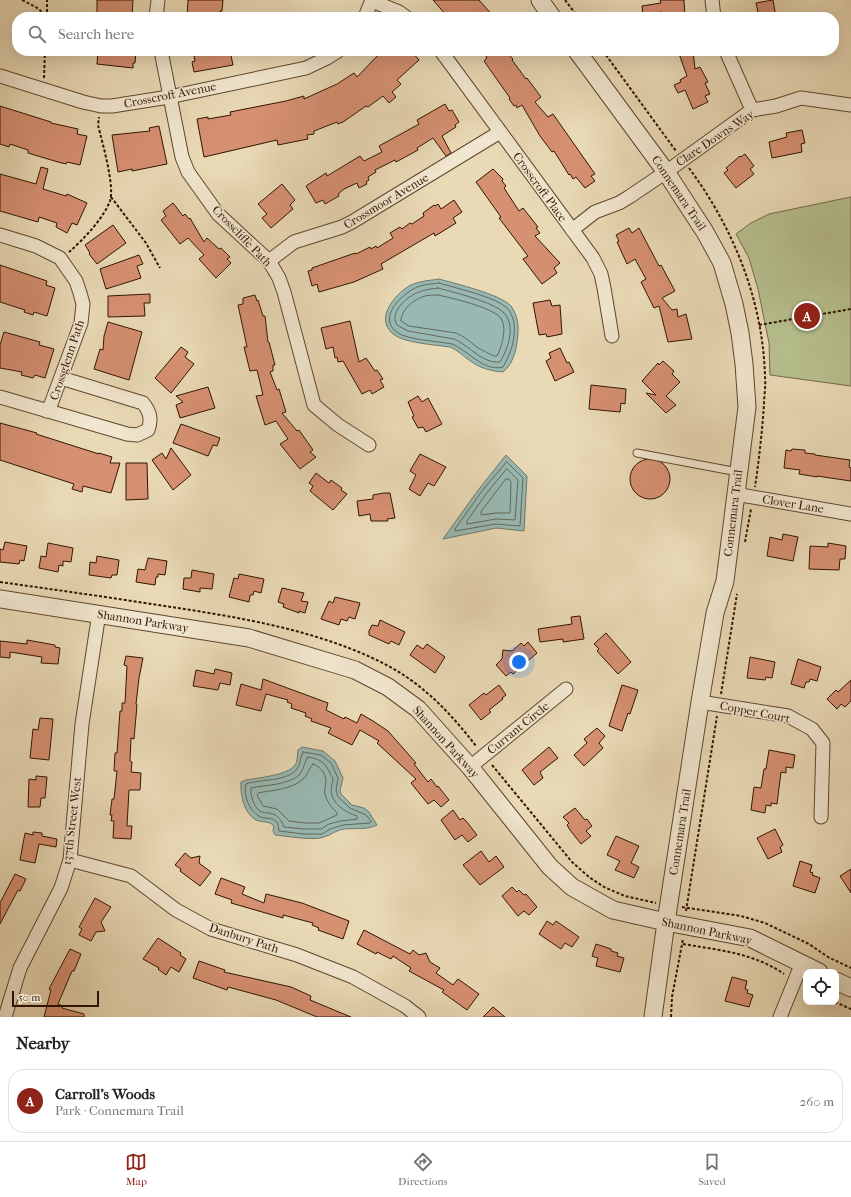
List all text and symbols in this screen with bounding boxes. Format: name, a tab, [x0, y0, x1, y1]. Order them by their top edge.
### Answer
search box	[12, 12, 839, 56]
icon: search	[26, 23, 48, 45]
text: Search here	[58, 25, 134, 43]
street label: Crosscroft Avenue	[123, 79, 217, 111]
street label: Clare Downs Way	[673, 106, 757, 169]
street label: Crosscroft Place	[510, 150, 570, 225]
street label: Connemara Trail	[649, 153, 710, 234]
street label: Crossmoor Avenue	[341, 170, 431, 232]
street label: Crosscliffe Path	[209, 203, 275, 270]
pin: A	[794, 301, 820, 331]
street label: Crossglenn Path	[47, 318, 87, 402]
street label: Connemara Trail	[721, 468, 745, 557]
street label: Clover Lane	[761, 492, 825, 516]
street label: Shannon Parkway	[96, 607, 190, 635]
your location	[509, 652, 529, 672]
street label: Copper Court	[719, 698, 792, 726]
street label: Currant Circle	[484, 699, 552, 757]
street label: Shannon Parkway	[410, 703, 482, 781]
street label: 137th Street West	[60, 776, 84, 866]
street label: Connemara Trail	[666, 787, 694, 876]
street label: Shannon Parkway	[660, 915, 754, 948]
street label: Danbury Path	[207, 920, 281, 956]
map controls	[803, 969, 839, 1005]
button: locate	[803, 969, 839, 1005]
scale bar	[12, 989, 99, 1008]
text: 50 m	[18, 991, 40, 1004]
text: Nearby	[16, 1033, 70, 1053]
text: Carroll's Woods	[55, 1085, 155, 1103]
text: A	[26, 1094, 34, 1109]
text: 260 m	[800, 1094, 834, 1109]
text: Park · Connemara Trail	[55, 1103, 184, 1118]
tab: Map	[125, 1151, 147, 1188]
tab: Directions	[398, 1151, 448, 1188]
tab: Saved	[698, 1151, 726, 1188]

